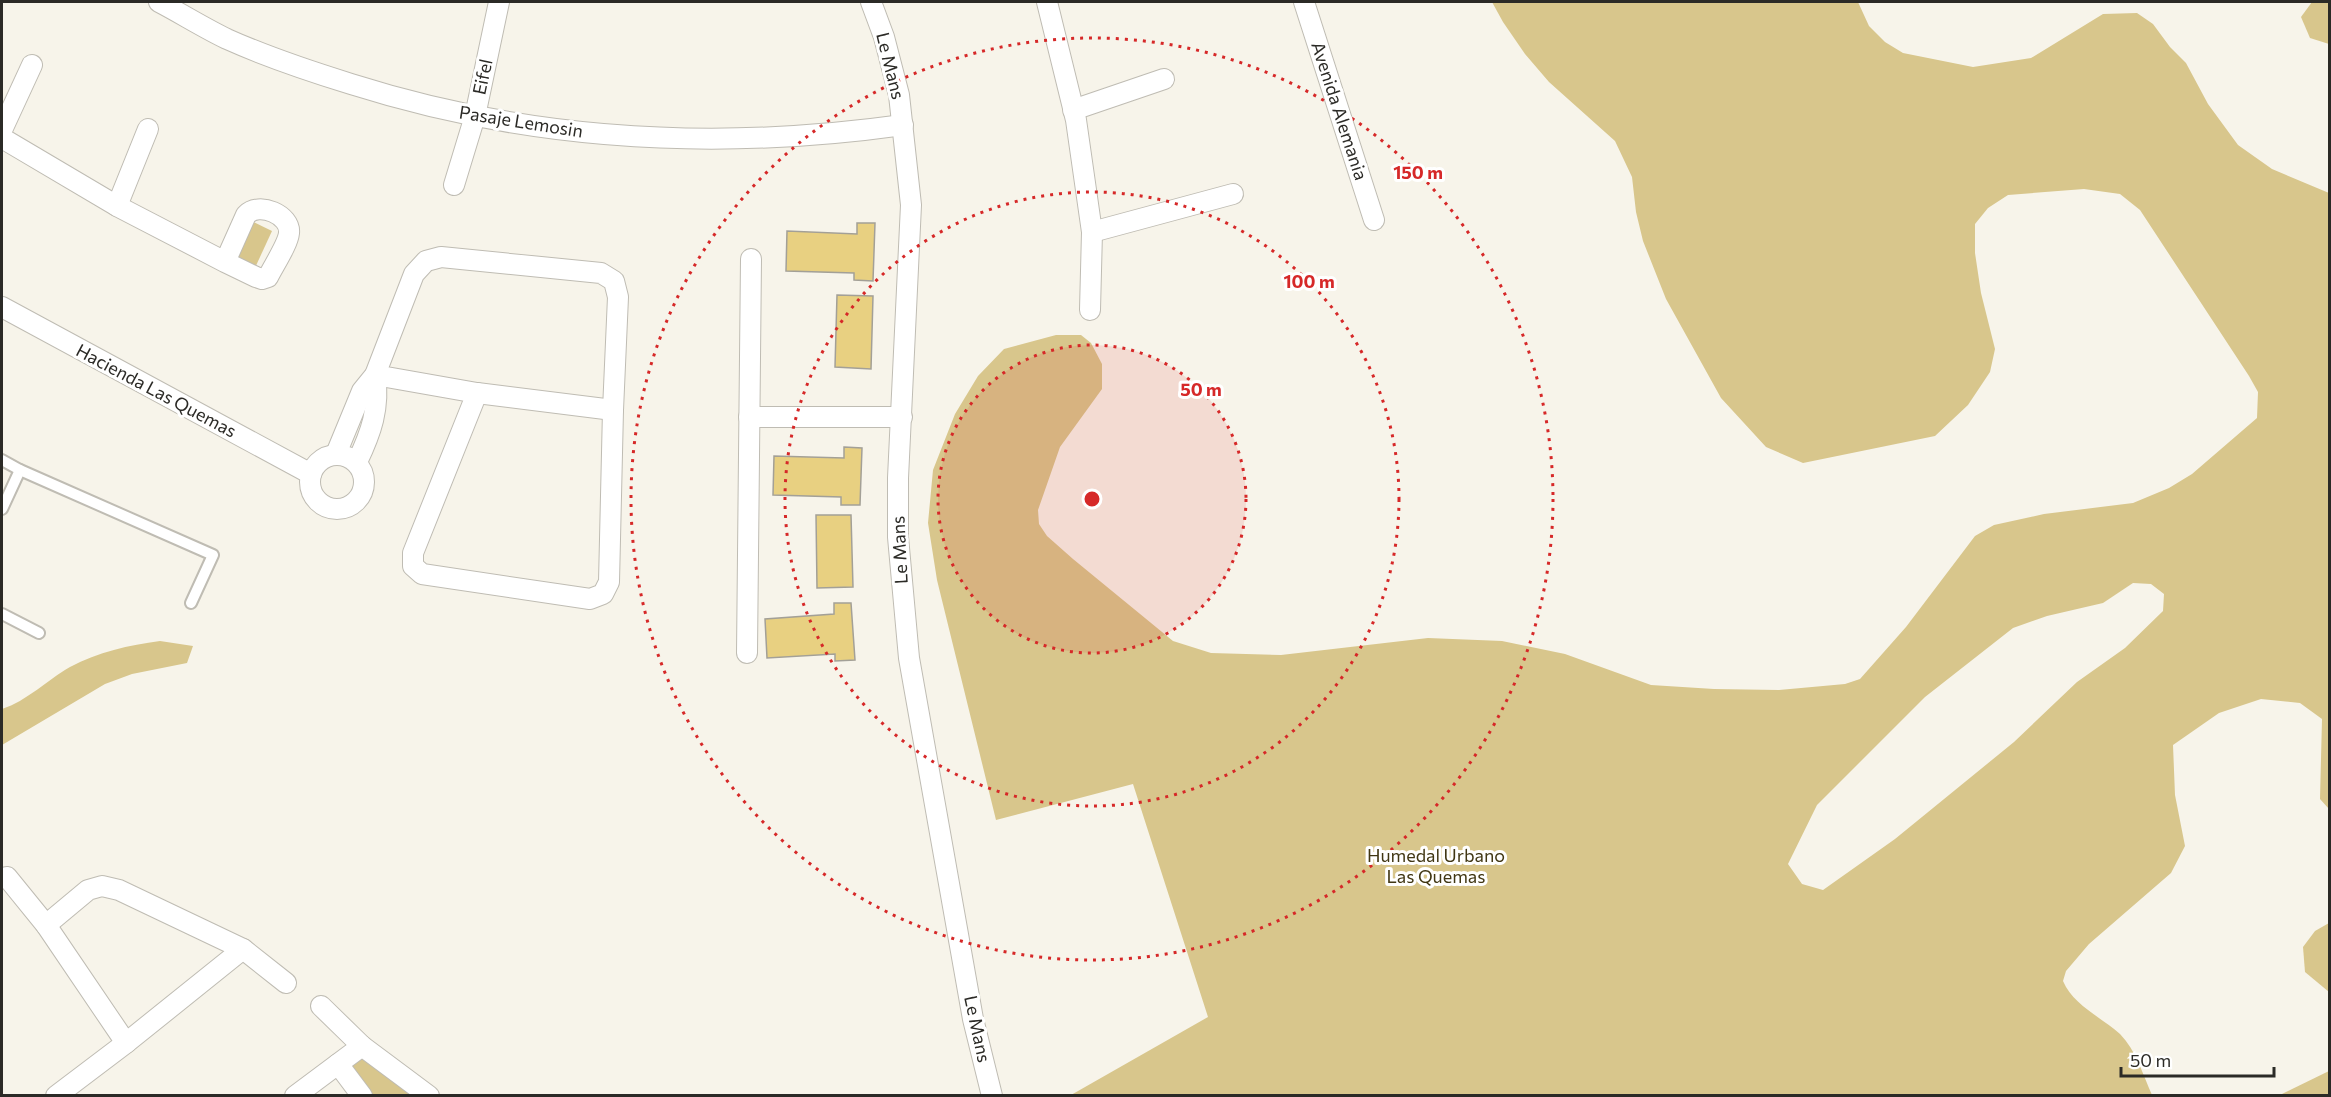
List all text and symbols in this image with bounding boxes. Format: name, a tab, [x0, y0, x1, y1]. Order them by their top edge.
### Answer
street label: Le Mans	[872, 30, 910, 102]
street label: Avenida Alemania	[1307, 39, 1373, 183]
street label: Eifel	[468, 57, 497, 97]
street label: Pasaje Lemosin	[458, 100, 585, 142]
text: 150 m	[1393, 161, 1443, 183]
text: 100 m	[1283, 270, 1335, 292]
street label: Hacienda Las Quemas	[73, 339, 240, 442]
text: 50 m	[1180, 378, 1222, 400]
centre of rings	[1082, 489, 1102, 509]
street label: Le Mans	[886, 515, 912, 585]
park label: Humedal Urbano Las Quemas	[1367, 844, 1505, 887]
street label: Le Mans	[960, 993, 996, 1064]
scale bar	[2121, 1040, 2274, 1078]
text: 50 m	[2130, 1049, 2171, 1071]

